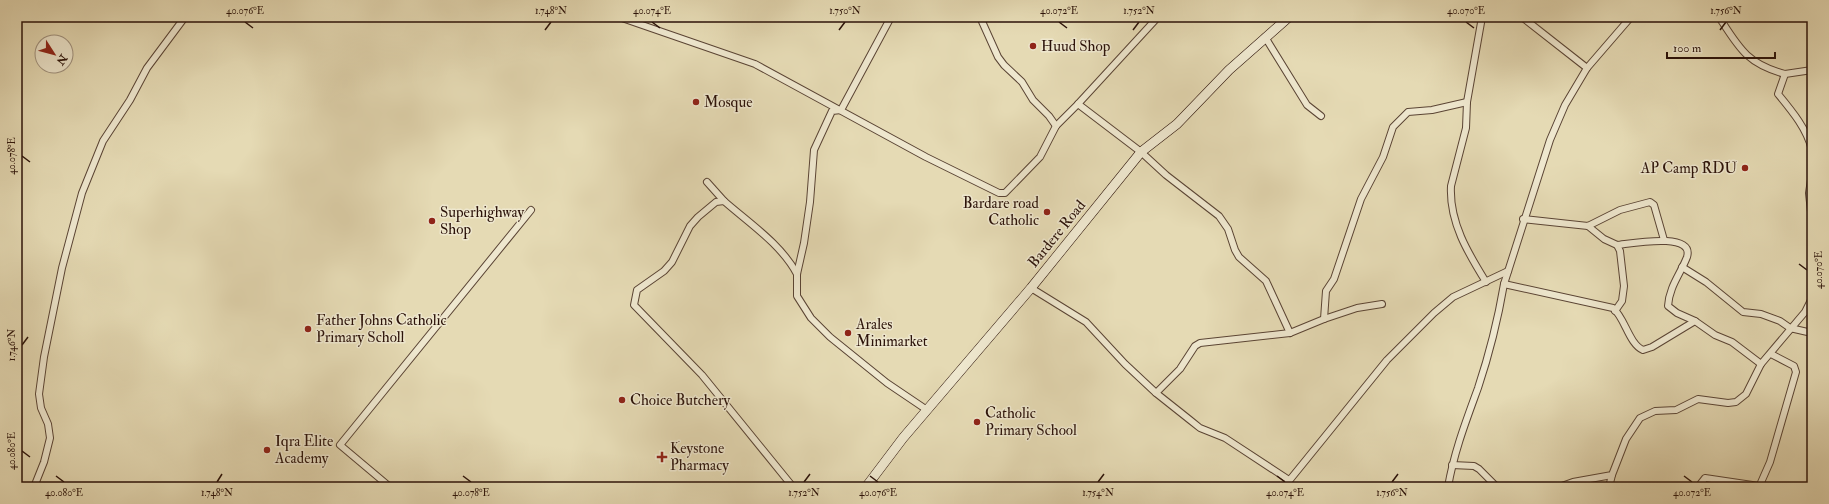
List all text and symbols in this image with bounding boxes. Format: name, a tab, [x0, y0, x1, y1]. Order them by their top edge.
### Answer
text: 40.076°E	[226, 5, 264, 17]
text: 1.748°N	[535, 5, 567, 17]
text: 40.074°E	[633, 5, 671, 17]
text: 1.750°N	[829, 5, 861, 17]
text: 40.072°E	[1040, 5, 1078, 17]
text: 1.752°N	[1123, 5, 1155, 17]
text: 40.070°E	[1447, 5, 1485, 17]
text: 1.756°N	[1710, 5, 1742, 17]
north arrow	[34, 34, 74, 74]
scale bar	[1667, 34, 1775, 60]
place label: Huud Shop	[1041, 37, 1111, 57]
marker: Huud Shop	[1028, 41, 1038, 51]
text: 100 m	[1673, 41, 1702, 56]
text: N	[53, 51, 70, 68]
place label: Mosque	[704, 93, 752, 112]
marker: Mosque	[691, 97, 701, 107]
text: 40.078°E	[6, 137, 18, 175]
place label: AP Camp RDU	[1640, 159, 1737, 179]
marker: AP Camp RDU	[1740, 163, 1750, 173]
place label: Bardare road Catholic	[963, 194, 1040, 230]
street label: Bardere Road	[1024, 196, 1090, 272]
place label: Superhighway Shop	[440, 203, 525, 240]
marker: Bardare road Catholic	[1042, 207, 1052, 217]
marker: Superhighway Shop	[427, 216, 437, 226]
text: 40.070°E	[1813, 251, 1825, 289]
place label: Father Johns Catholic Primary Scholl	[316, 311, 447, 347]
place label: Arales Minimarket	[855, 315, 928, 351]
marker: Father Johns Catholic Primary Scholl	[303, 324, 313, 334]
marker: Arales Minimarket	[843, 328, 853, 338]
text: 1.746°N	[6, 329, 18, 361]
place label: Choice Butchery	[630, 391, 731, 410]
marker: Choice Butchery	[617, 395, 627, 405]
place label: Catholic Primary School	[985, 404, 1077, 440]
marker: Catholic Primary School	[972, 417, 982, 427]
text: 40.080°E	[6, 432, 18, 470]
place label: Iqra Elite Academy	[274, 432, 333, 468]
place label: Keystone Pharmacy	[670, 439, 729, 475]
marker: Iqra Elite Academy	[262, 445, 272, 455]
marker: Keystone Pharmacy	[657, 452, 667, 462]
text: 40.080°E	[45, 487, 83, 499]
text: 1.748°N	[201, 487, 233, 499]
text: 40.078°E	[452, 487, 490, 499]
text: 1.752°N	[788, 487, 820, 499]
text: 40.076°E	[859, 487, 897, 499]
text: 1.754°N	[1082, 487, 1114, 499]
text: 40.074°E	[1266, 487, 1304, 499]
text: 1.756°N	[1376, 487, 1408, 499]
text: 40.072°E	[1673, 487, 1711, 499]

